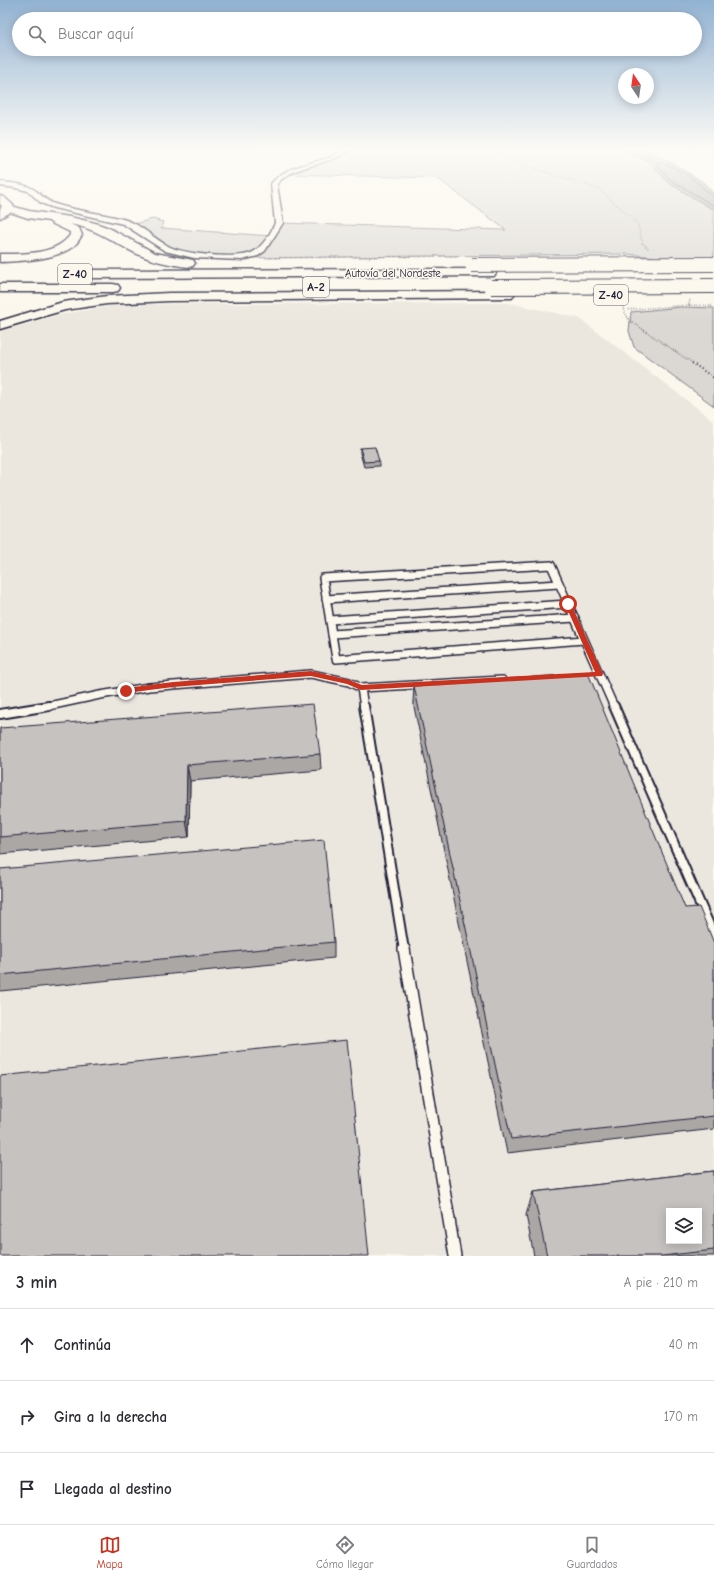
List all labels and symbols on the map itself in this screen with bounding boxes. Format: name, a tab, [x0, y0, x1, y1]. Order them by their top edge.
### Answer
north arrow	[618, 68, 654, 104]
road number: Z-40	[58, 264, 92, 284]
street label: Autovía del Nordeste	[345, 267, 441, 280]
road number: A-2	[303, 277, 329, 297]
road number: Z-40	[594, 285, 628, 305]
route start	[559, 595, 577, 613]
route end	[117, 682, 135, 700]

